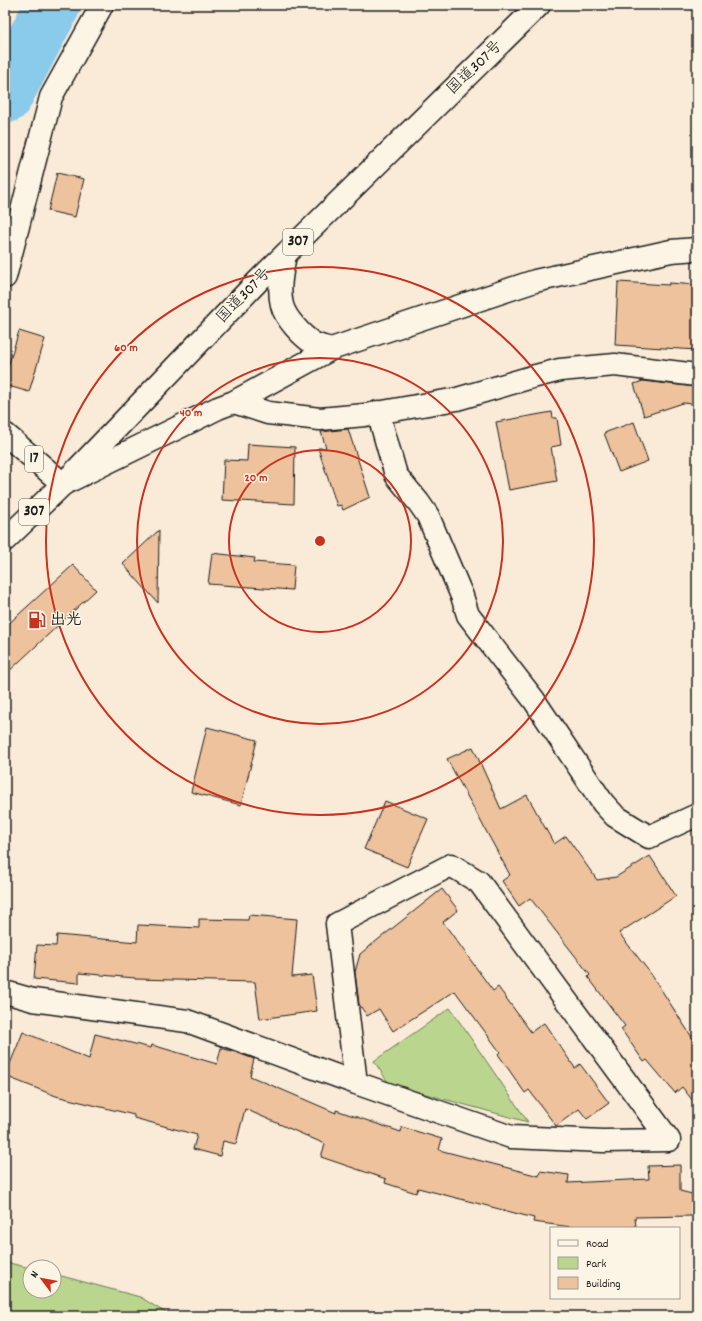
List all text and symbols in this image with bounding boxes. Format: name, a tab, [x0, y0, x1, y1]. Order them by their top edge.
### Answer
street label: 国道307号	[442, 35, 508, 101]
road number: 307	[283, 229, 313, 255]
street label: 国道307号	[211, 263, 277, 329]
text: 60 m	[114, 340, 138, 357]
text: 40 m	[180, 405, 202, 422]
road number: 17	[25, 446, 43, 472]
text: 20 m	[245, 470, 267, 487]
road number: 307	[19, 499, 49, 525]
centre of rings	[313, 534, 327, 548]
place label: 出光	[50, 609, 82, 632]
fuel station icon: 出光	[27, 610, 47, 630]
legend	[550, 1227, 680, 1299]
text: Road	[586, 1236, 608, 1253]
text: Park	[586, 1256, 607, 1273]
north arrow	[22, 1259, 62, 1299]
text: N	[27, 1268, 44, 1281]
text: Building	[586, 1276, 621, 1293]

